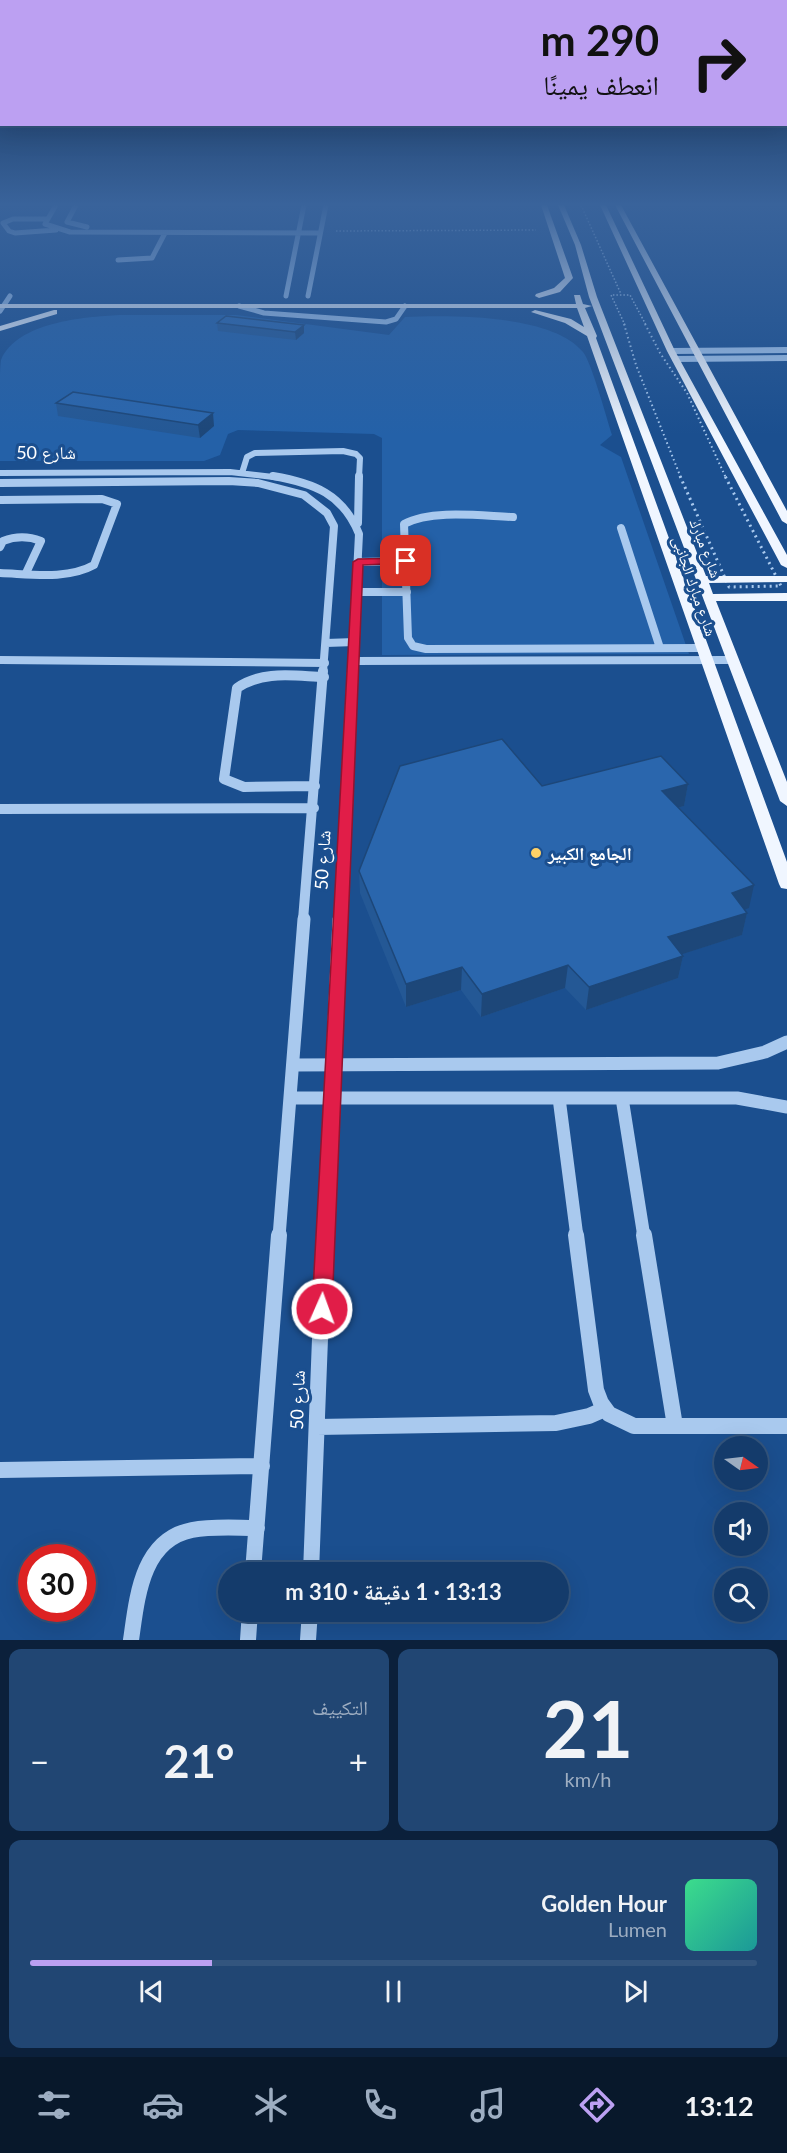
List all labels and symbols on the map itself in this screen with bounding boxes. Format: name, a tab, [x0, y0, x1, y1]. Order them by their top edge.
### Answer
street label: شارع 50	[16, 441, 76, 464]
street label: شارع مبارك	[685, 516, 725, 581]
street label: شارع مبارك الجانبى	[668, 534, 721, 639]
pin	[380, 535, 431, 586]
street label: شارع 50	[309, 830, 336, 890]
place label: الجامع الكبير	[547, 842, 632, 866]
marker: الجامع الكبير	[529, 846, 543, 860]
position arrow	[290, 1277, 354, 1341]
street label: شارع 50	[285, 1370, 310, 1430]
north arrow	[714, 1436, 768, 1490]
speed limit sign: 30	[18, 1544, 96, 1622]

